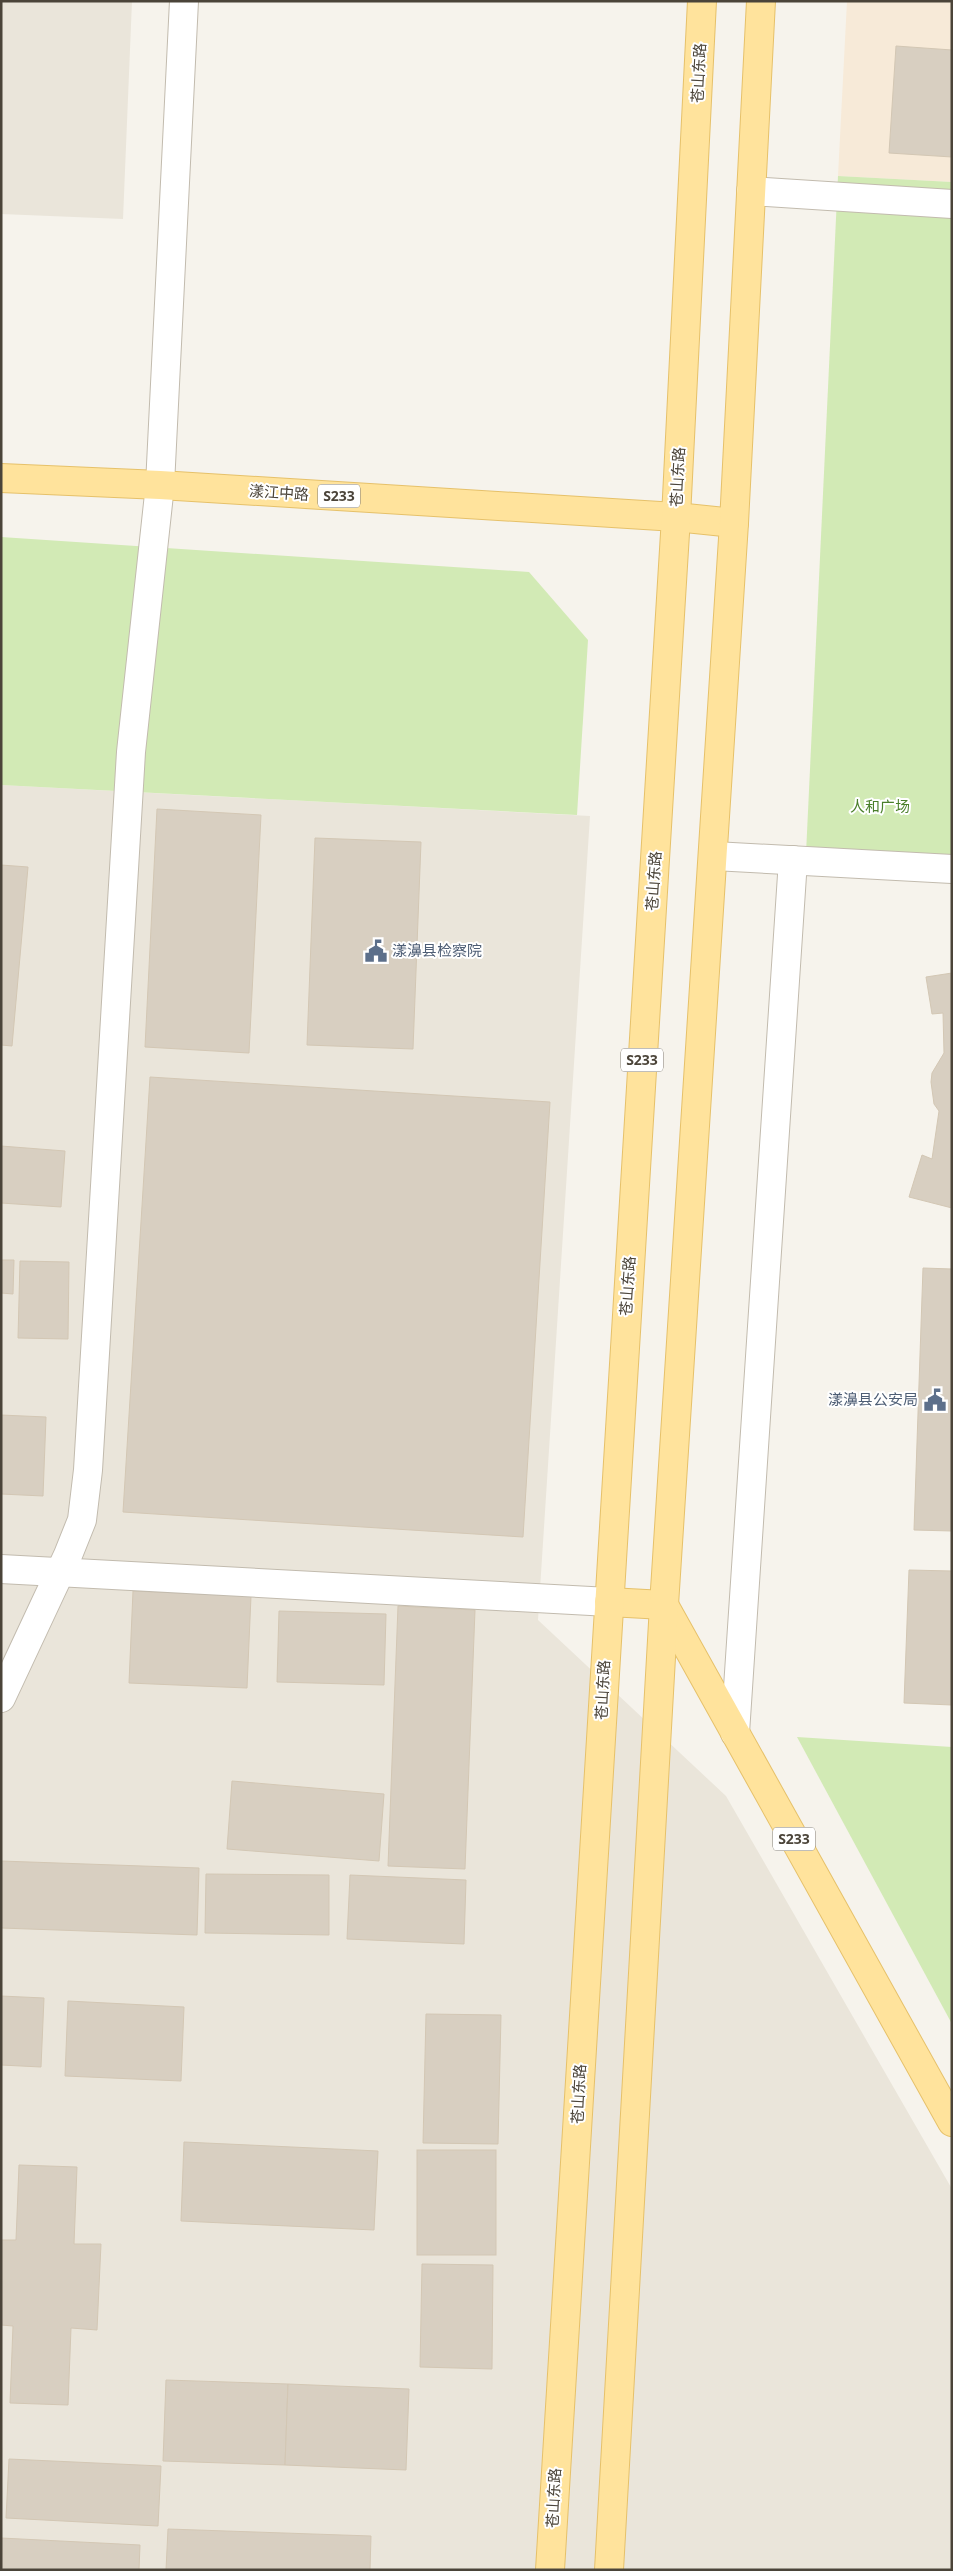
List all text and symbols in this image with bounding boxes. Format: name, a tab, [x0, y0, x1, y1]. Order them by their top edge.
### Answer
street label: 苍山东路	[686, 42, 710, 103]
street label: 苍山东路	[665, 446, 689, 507]
street label: 漾江中路	[248, 480, 310, 504]
road number: S233	[318, 484, 360, 508]
park label: 人和广场	[850, 796, 910, 816]
street label: 苍山东路	[641, 850, 665, 912]
public building icon: 漾濞县检察院	[363, 938, 389, 964]
place label: 漾濞县检察院	[392, 940, 482, 960]
road number: S233	[621, 1048, 663, 1072]
street label: 苍山东路	[615, 1255, 639, 1317]
public building icon: 漾濞县公安局	[922, 1387, 948, 1413]
place label: 漾濞县公安局	[828, 1389, 918, 1409]
street label: 苍山东路	[590, 1659, 614, 1720]
road number: S233	[773, 1828, 815, 1850]
street label: 苍山东路	[566, 2063, 590, 2124]
street label: 苍山东路	[541, 2467, 565, 2528]

